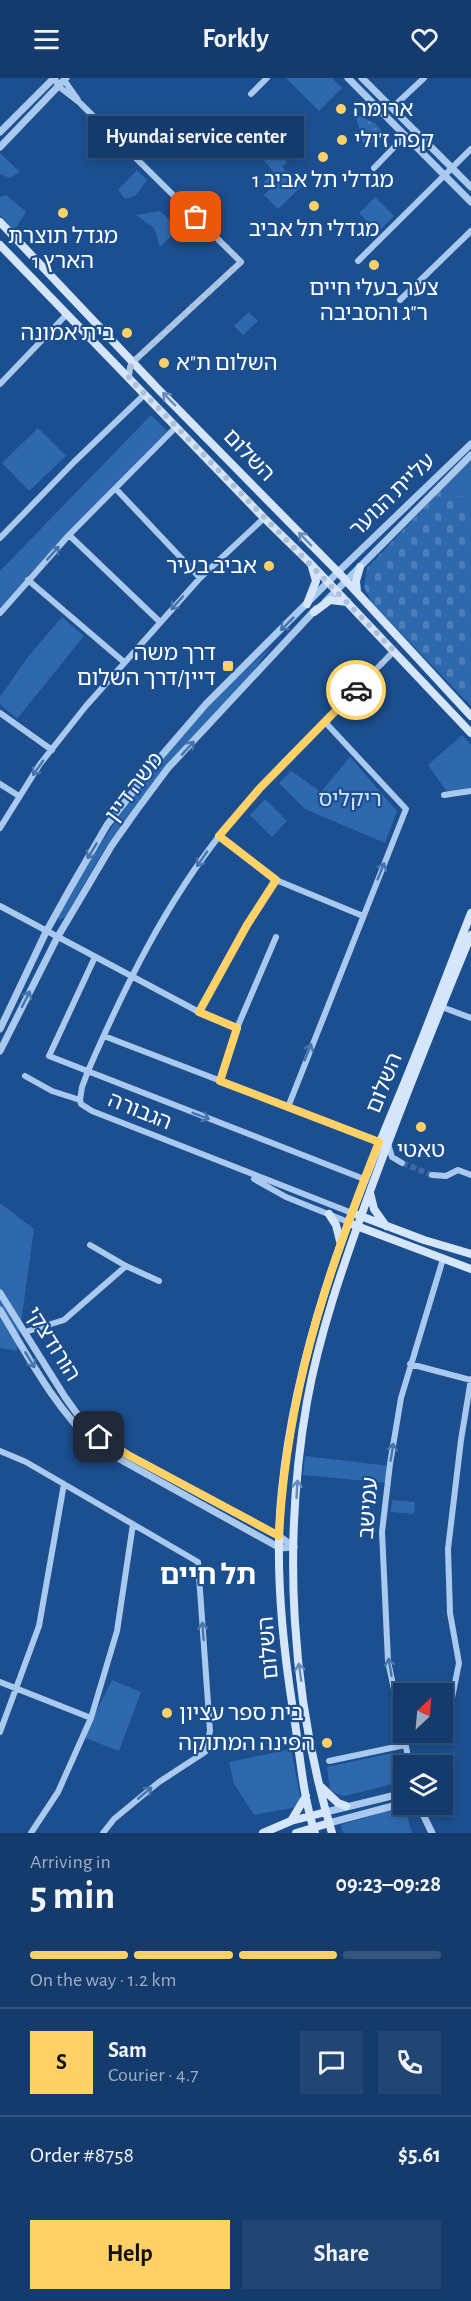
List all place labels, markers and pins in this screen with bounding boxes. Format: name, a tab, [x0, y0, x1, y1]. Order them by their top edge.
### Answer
place label: ארומה	[353, 98, 413, 120]
marker: ארומה	[334, 102, 348, 116]
callout: Hyundai service center	[88, 115, 304, 157]
place label: קפה ז'ולי	[354, 129, 434, 151]
marker: קפה ז'ולי	[335, 133, 349, 147]
marker: מגדלי תל אביב 1	[316, 150, 330, 164]
place label: מגדלי תל אביב 1	[252, 169, 394, 191]
pin	[170, 191, 221, 242]
marker: מגדלי תל אביב	[307, 199, 321, 213]
marker: מגדל תוצרת הארץ 1	[56, 206, 70, 220]
place label: מגדלי תל אביב	[249, 218, 379, 240]
place label: מגדל תוצרת הארץ 1	[8, 225, 118, 272]
marker: צער בעלי חיים ר"ג והסביבה	[367, 258, 381, 272]
place label: צער בעלי חיים ר"ג והסביבה	[309, 277, 439, 324]
place label: בית אמונה	[20, 322, 115, 344]
marker: בית אמונה	[120, 326, 134, 340]
place label: השלום ת"א	[176, 352, 278, 374]
marker: השלום ת"א	[157, 356, 171, 370]
place label: אביב בעיר	[166, 555, 257, 577]
marker: אביב בעיר	[262, 559, 276, 573]
place label: דרך משה דיין/דרך השלום	[77, 642, 216, 689]
marker: דרך משה דיין/דרך השלום	[221, 659, 235, 673]
marker: טאטי	[414, 1120, 428, 1134]
place label: טאטי	[397, 1139, 445, 1161]
pin	[73, 1411, 124, 1462]
place label: בית ספר עציון	[179, 1702, 304, 1724]
marker: בית ספר עציון	[160, 1706, 174, 1720]
place label: הפינה המתוקה	[178, 1732, 315, 1754]
marker: הפינה המתוקה	[320, 1736, 334, 1750]

